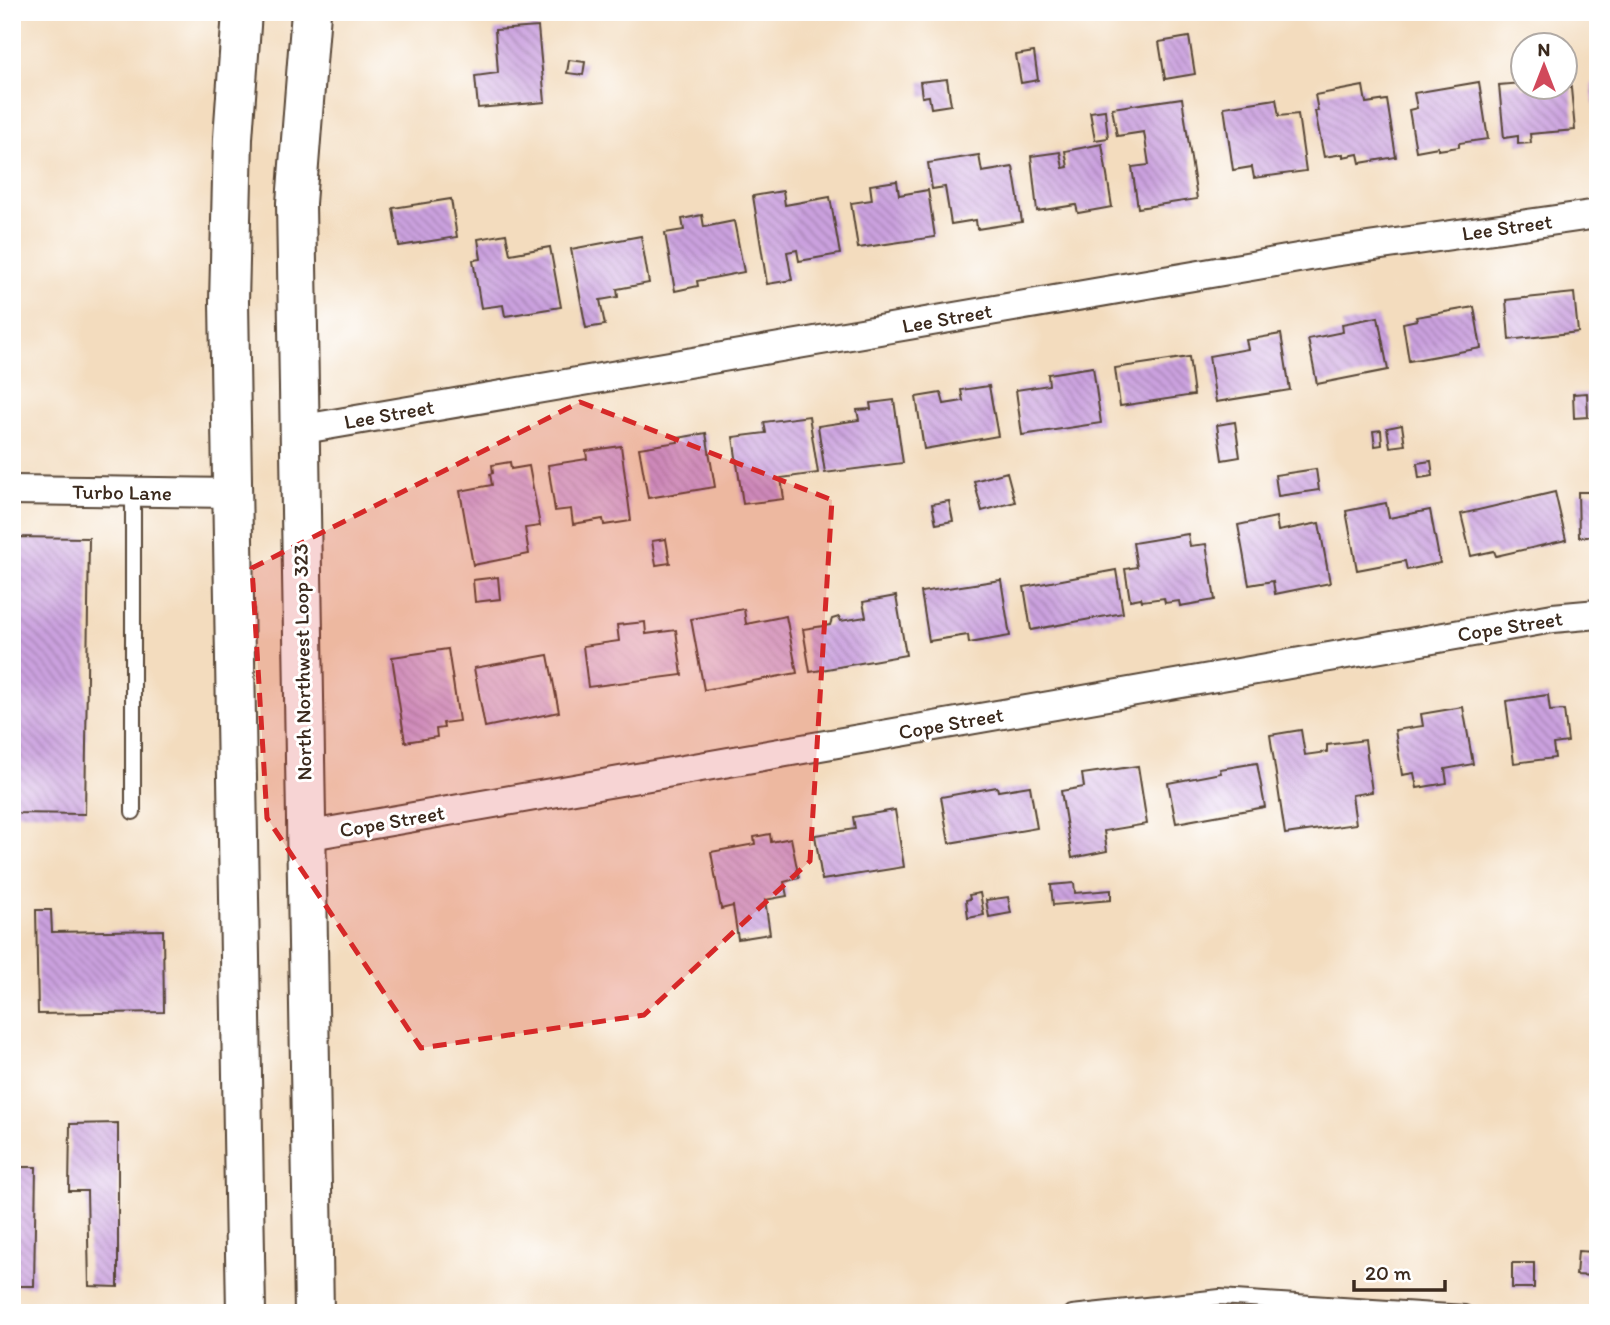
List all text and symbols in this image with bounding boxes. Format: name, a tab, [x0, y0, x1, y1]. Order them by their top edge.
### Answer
north arrow	[1508, 32, 1578, 102]
text: N	[1538, 38, 1550, 61]
street label: Lee Street	[1460, 208, 1554, 246]
street label: Lee Street	[900, 298, 994, 338]
street label: Lee Street	[342, 394, 436, 434]
street label: Turbo Lane	[72, 479, 172, 505]
street label: North Northwest Loop 323	[287, 543, 317, 781]
street label: Cope Street	[1456, 605, 1564, 647]
street label: Cope Street	[897, 701, 1006, 745]
street label: Cope Street	[338, 799, 447, 843]
scale bar	[1354, 1248, 1446, 1292]
text: 20 m	[1365, 1260, 1412, 1285]

